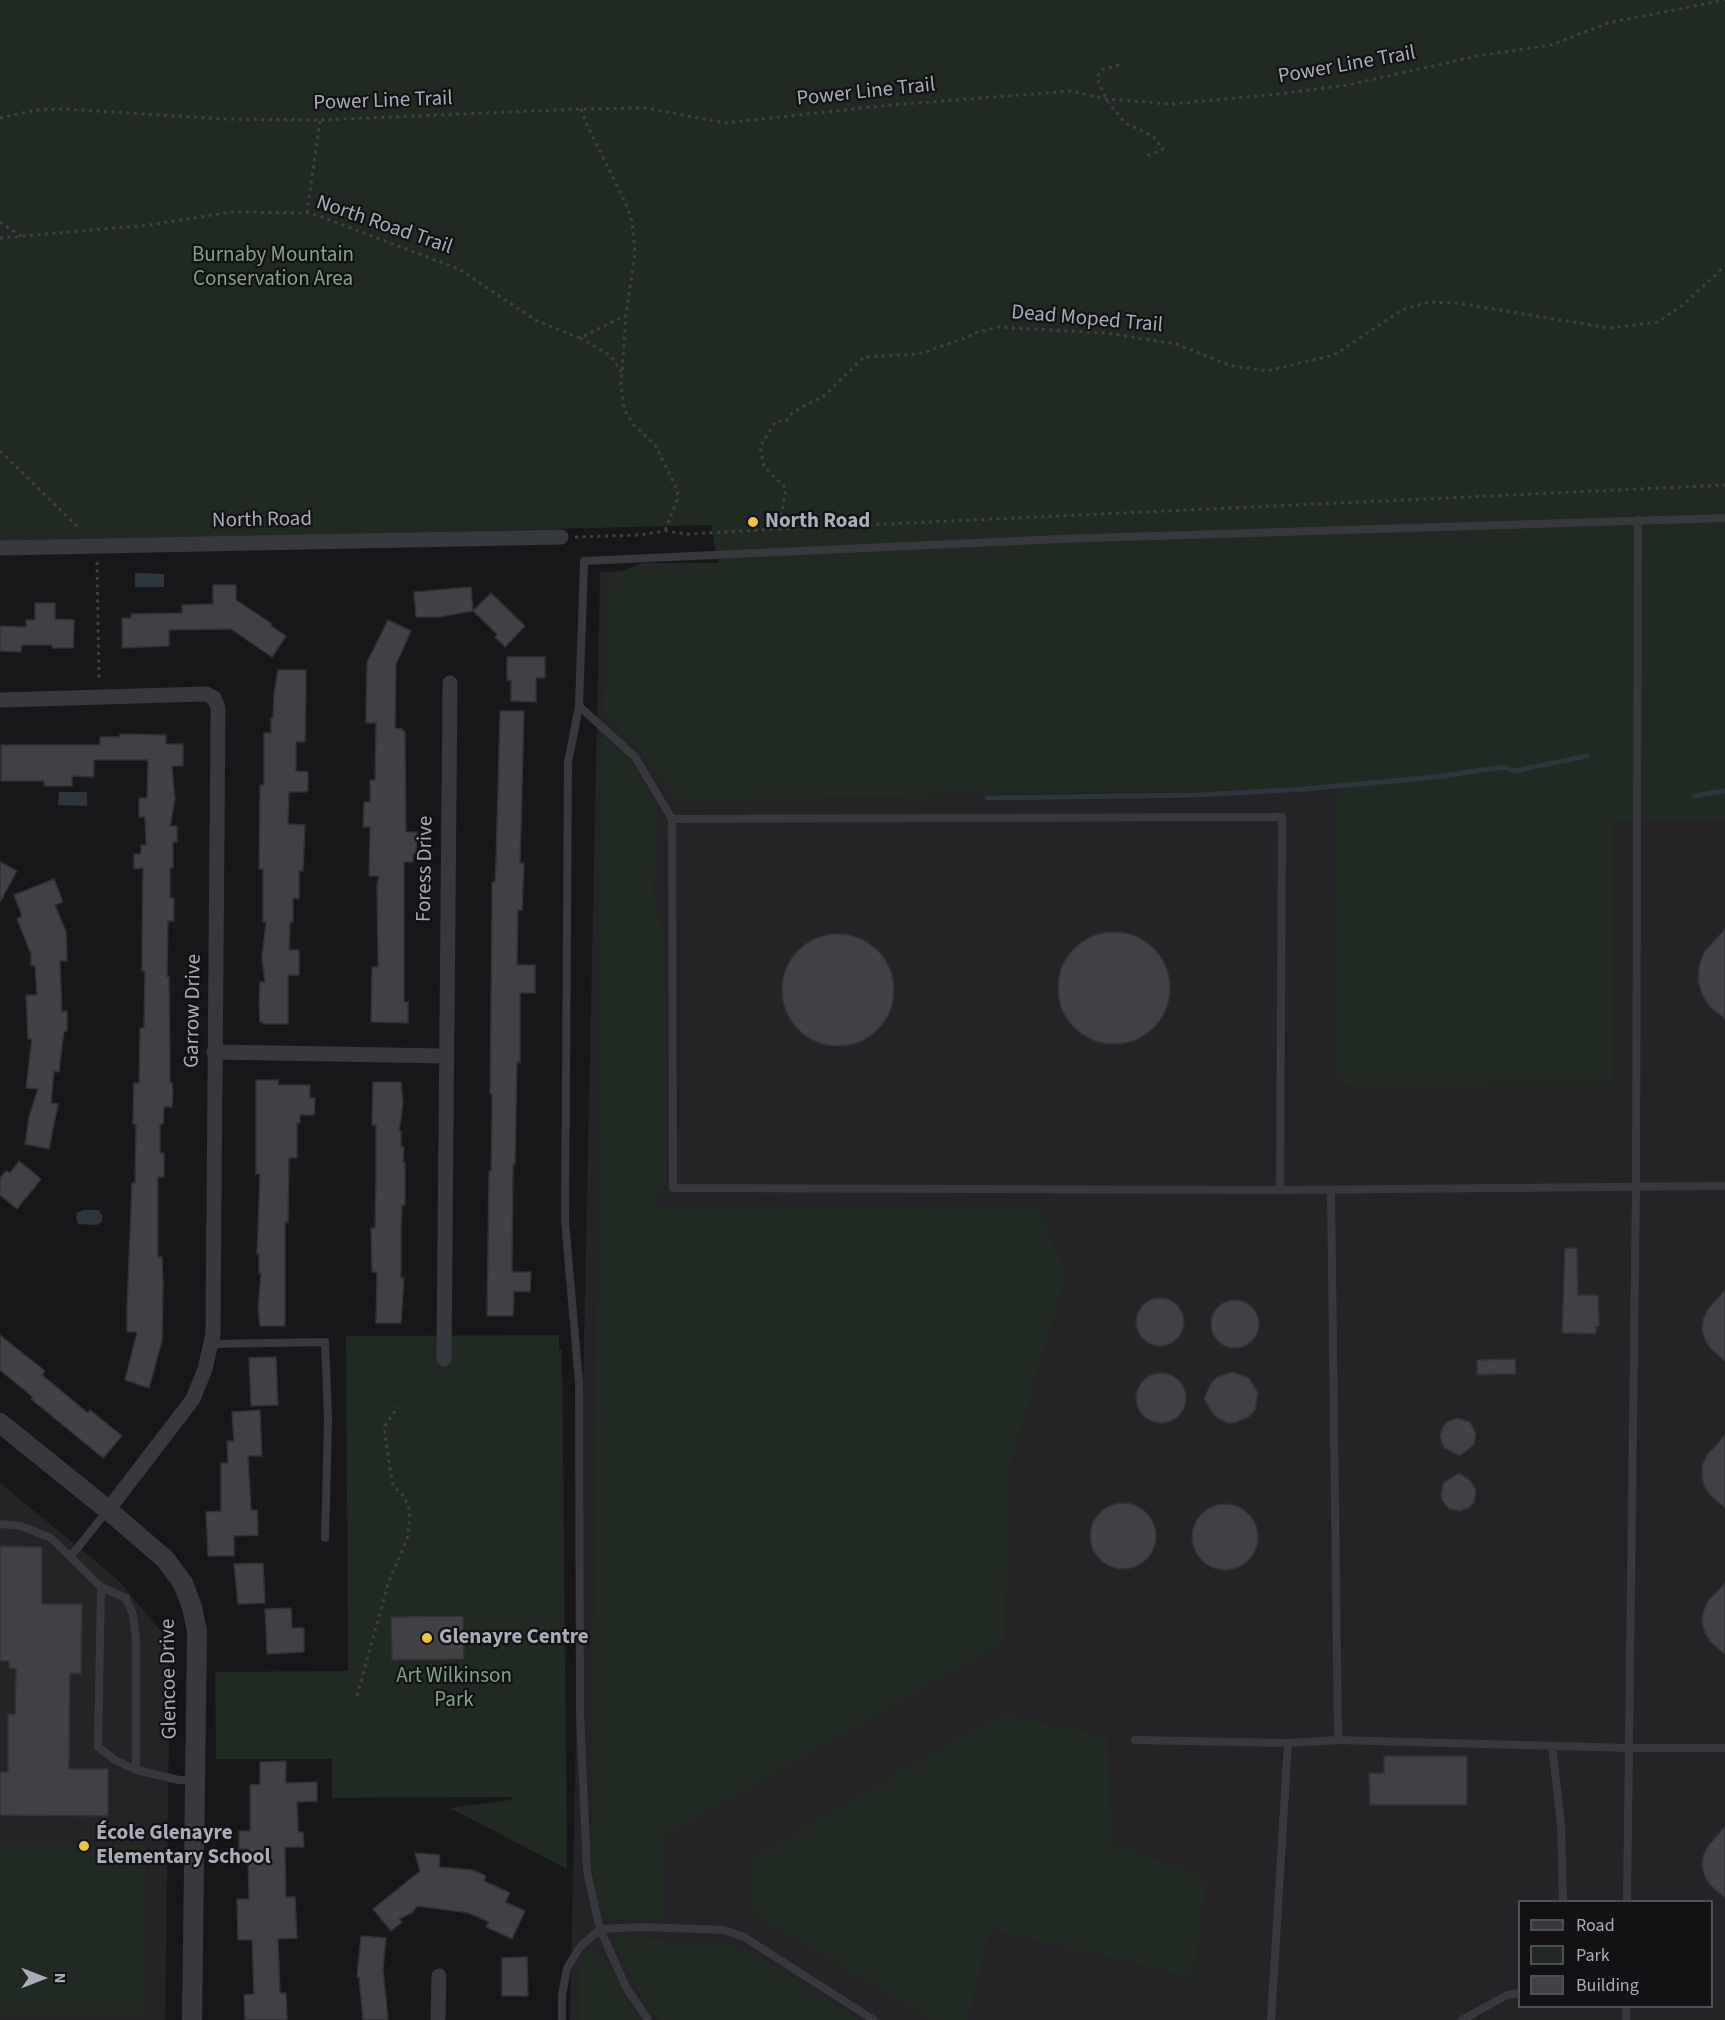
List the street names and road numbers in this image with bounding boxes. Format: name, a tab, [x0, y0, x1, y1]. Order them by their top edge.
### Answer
street label: Power Line Trail	[1276, 41, 1418, 91]
street label: Power Line Trail	[795, 73, 937, 113]
street label: Power Line Trail	[313, 87, 453, 117]
street label: North Road Trail	[313, 191, 455, 261]
street label: Dead Moped Trail	[1010, 301, 1164, 339]
street label: North Road	[212, 508, 312, 534]
street label: Foress Drive	[412, 816, 440, 922]
street label: Garrow Drive	[180, 954, 208, 1068]
street label: Glencoe Drive	[156, 1618, 184, 1740]

